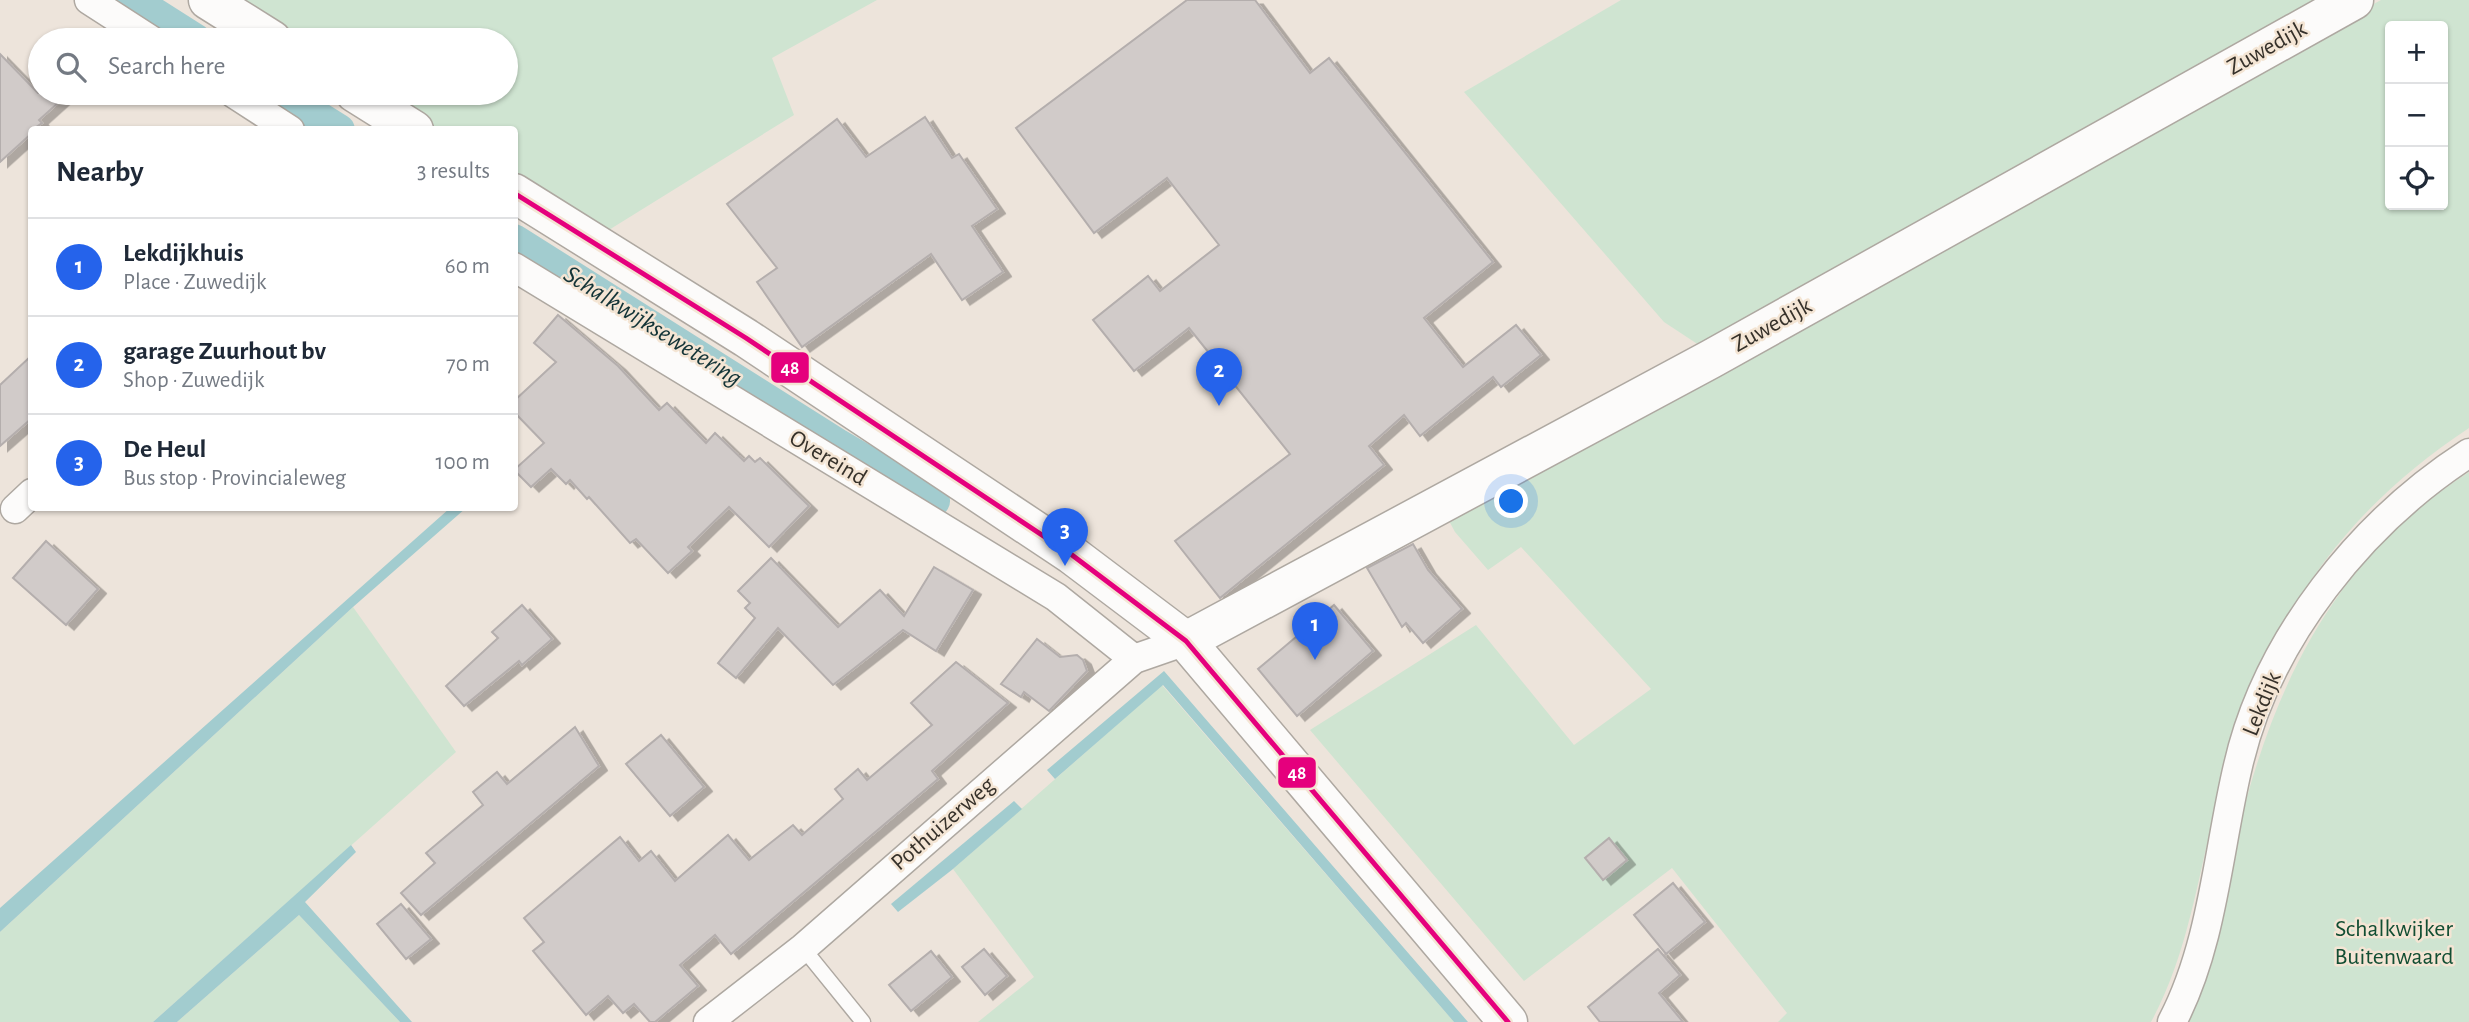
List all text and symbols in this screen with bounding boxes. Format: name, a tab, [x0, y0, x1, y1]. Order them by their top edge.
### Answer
street label: Zuwedijk	[2223, 16, 2311, 80]
map controls	[2385, 21, 2448, 210]
button: +	[2385, 21, 2448, 84]
search box	[28, 28, 518, 105]
icon: search	[52, 48, 90, 86]
text: Search here	[108, 53, 226, 79]
button: −	[2385, 84, 2448, 147]
button: locate	[2385, 147, 2448, 210]
text: Nearby	[56, 157, 144, 187]
text: 3 results	[417, 160, 490, 183]
text: Lekdijkhuis	[123, 240, 244, 266]
text: 1	[75, 255, 83, 278]
text: 60 m	[445, 255, 490, 278]
water label: Schalkwijksewetering	[559, 261, 747, 391]
text: Place · Zuwedijk	[123, 271, 267, 294]
street label: Zuwedijk	[1728, 293, 1816, 357]
text: garage Zuurhout bv	[123, 338, 326, 364]
pin: 2	[1196, 348, 1242, 406]
line badge: 48	[770, 351, 810, 384]
text: 2	[74, 353, 84, 376]
text: 70 m	[446, 353, 490, 376]
text: 48	[781, 359, 799, 378]
text: Shop · Zuwedijk	[123, 369, 265, 392]
street label: Overeind	[785, 426, 871, 490]
text: De Heul	[123, 436, 206, 462]
text: 3	[74, 451, 84, 474]
text: 100 m	[436, 451, 490, 474]
text: Bus stop · Provincialeweg	[123, 467, 346, 490]
your location	[1494, 484, 1528, 518]
pin: 3	[1042, 508, 1088, 566]
pin: 1	[1292, 602, 1338, 660]
street label: Lekdijk	[2238, 668, 2286, 739]
line badge: 48	[1277, 756, 1317, 789]
text: 48	[1288, 764, 1306, 783]
street label: Pothuizerweg	[887, 773, 1000, 875]
park label: Schalkwijker Buitenwaard	[2334, 917, 2454, 969]

